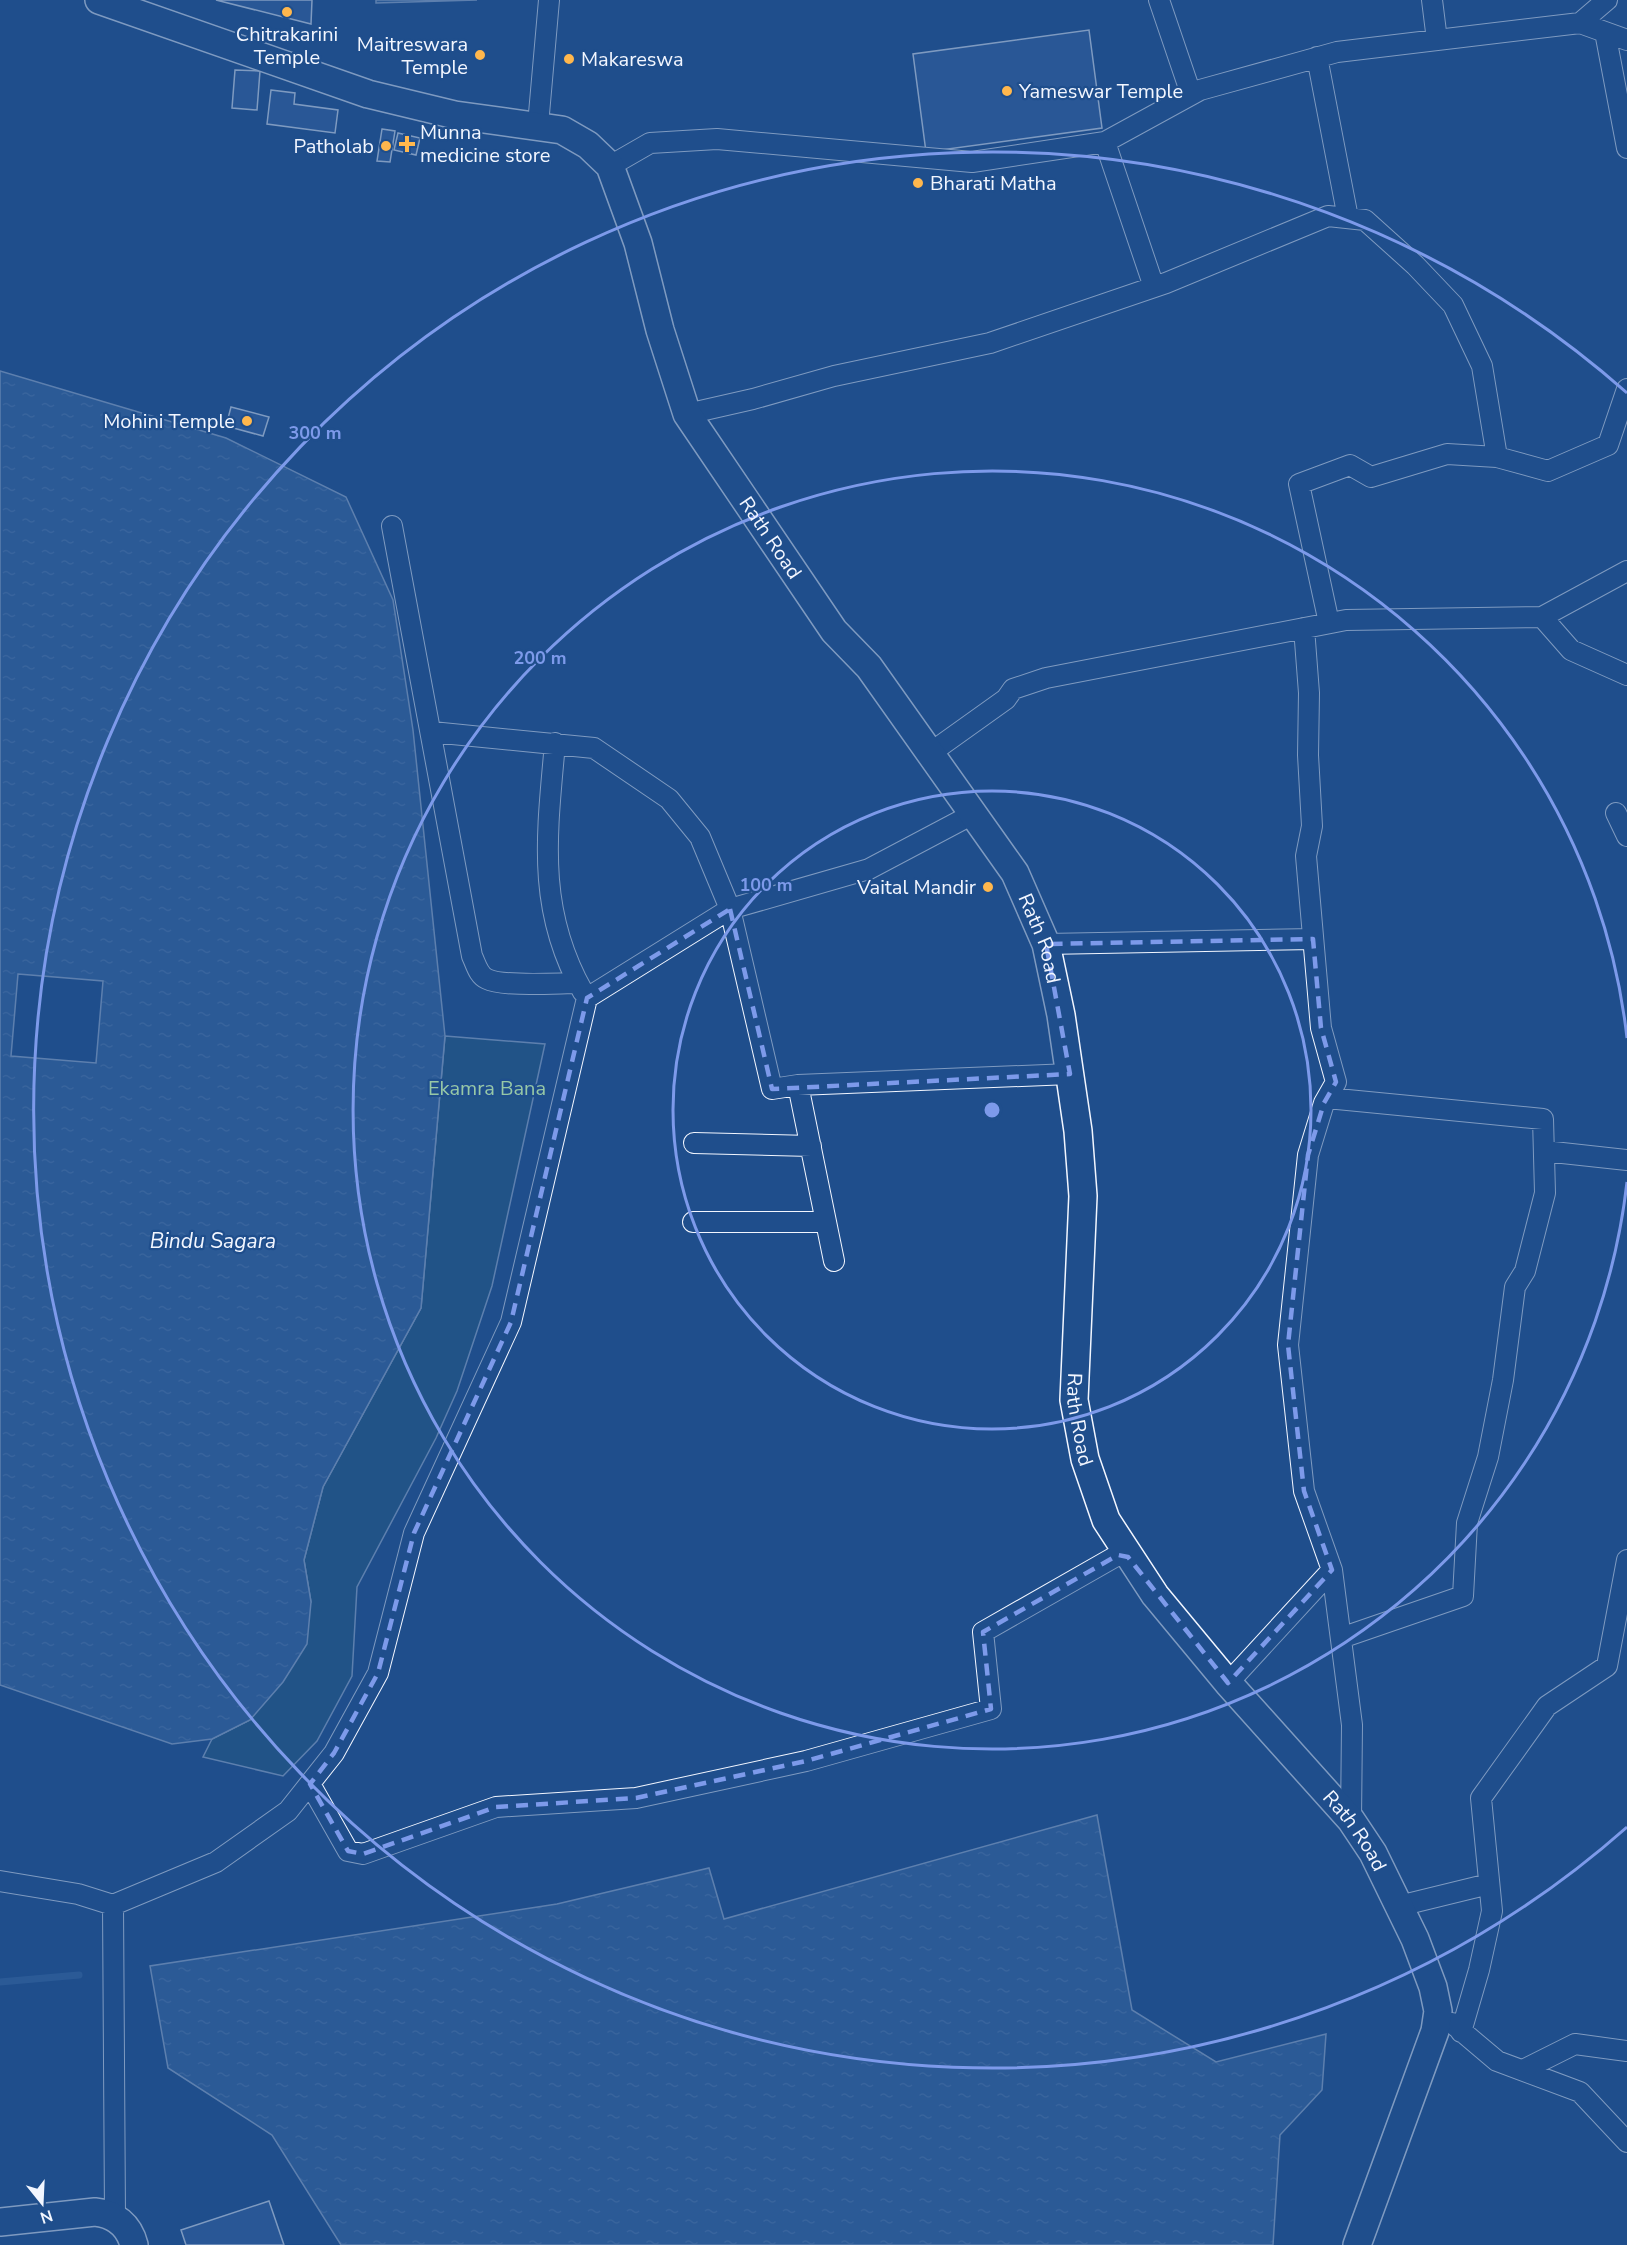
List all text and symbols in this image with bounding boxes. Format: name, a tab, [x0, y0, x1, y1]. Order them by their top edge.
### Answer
marker: Chitrakarini Temple	[280, 5, 294, 19]
place label: Chitrakarini Temple	[236, 21, 338, 71]
place label: Maitreswara Temple	[357, 31, 468, 81]
place label: Makareswa	[581, 46, 684, 73]
marker: Maitreswara Temple	[473, 48, 487, 62]
marker: Makareswa	[562, 52, 576, 66]
place label: Yameswar Temple	[1018, 78, 1183, 105]
marker: Yameswar Temple	[1000, 84, 1014, 98]
place label: Munna medicine store	[420, 119, 550, 169]
place label: Patholab	[294, 133, 374, 160]
marker: Munna medicine store	[398, 135, 416, 153]
marker: Patholab	[379, 139, 393, 153]
place label: Bharati Matha	[930, 170, 1057, 197]
marker: Bharati Matha	[911, 176, 925, 190]
place label: Mohini Temple	[103, 408, 235, 435]
marker: Mohini Temple	[240, 414, 254, 428]
text: 300 m	[288, 421, 342, 445]
street label: Rath Road	[733, 491, 808, 584]
text: 200 m	[513, 646, 567, 670]
text: 100 m	[739, 873, 793, 897]
place label: Vaital Mandir	[856, 874, 976, 901]
marker: Vaital Mandir	[981, 880, 995, 894]
street label: Rath Road	[1012, 889, 1067, 986]
park label: Ekamra Bana	[428, 1075, 546, 1102]
centre of rings	[982, 1100, 1002, 1120]
water label: Bindu Sagara	[150, 1227, 276, 1255]
street label: Rath Road	[1060, 1372, 1100, 1470]
street label: Rath Road	[1317, 1784, 1393, 1876]
north arrow	[12, 2173, 72, 2233]
text: N	[37, 2204, 55, 2229]

